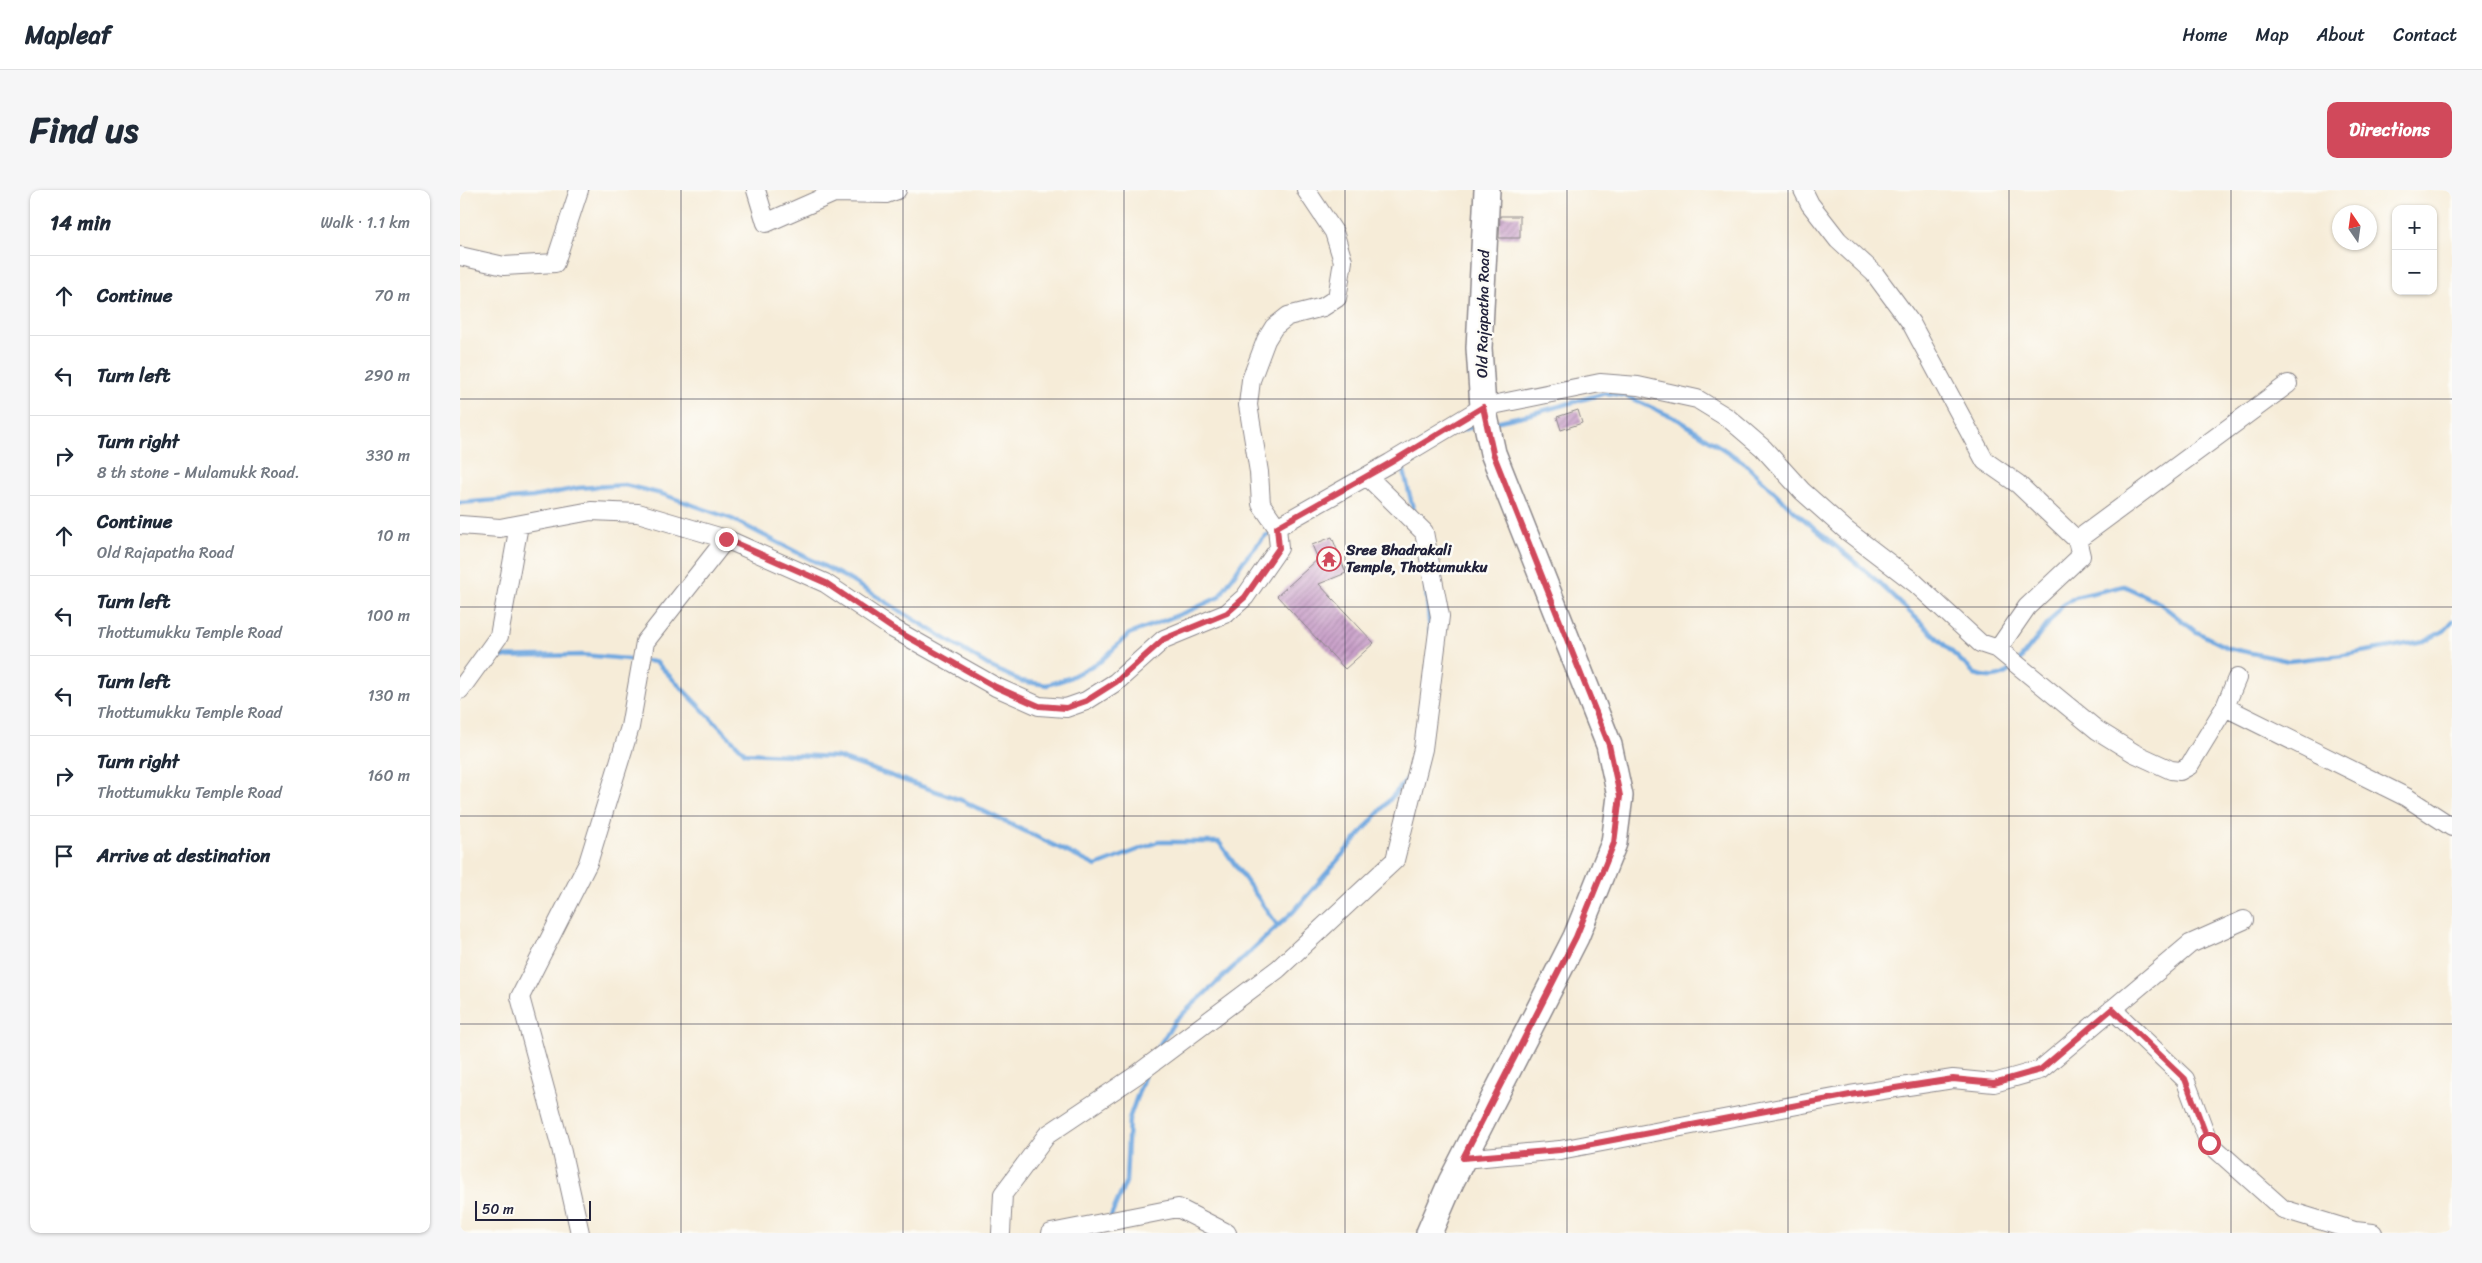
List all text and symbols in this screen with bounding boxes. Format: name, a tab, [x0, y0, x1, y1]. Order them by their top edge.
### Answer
text: Mapleaf	[25, 14, 111, 56]
text: Home	[2183, 19, 2228, 51]
text: Map	[2256, 19, 2289, 51]
text: About	[2317, 19, 2365, 51]
text: Contact	[2393, 19, 2457, 51]
text: Find us	[30, 99, 138, 161]
button: Directions	[2327, 102, 2452, 158]
text: 14 min	[50, 204, 111, 242]
north arrow	[2332, 205, 2377, 250]
map controls	[2392, 205, 2437, 295]
button: +	[2392, 205, 2437, 250]
text: Walk · 1.1 km	[320, 208, 410, 237]
street label: Old Rajapatha Road	[1469, 249, 1497, 378]
button: −	[2392, 250, 2437, 295]
text: Continue	[97, 279, 173, 312]
text: 70 m	[374, 281, 410, 310]
icon: ahead	[50, 282, 78, 310]
text: Turn left	[97, 359, 170, 392]
text: 290 m	[364, 361, 410, 390]
icon: left	[50, 362, 78, 390]
text: Turn right	[97, 425, 179, 458]
text: 330 m	[366, 441, 410, 470]
icon: right	[50, 442, 78, 470]
text: 8 th stone - Mulamukk Road.	[97, 458, 300, 487]
text: Continue	[97, 505, 173, 538]
text: 10 m	[377, 521, 410, 550]
icon: ahead	[50, 522, 78, 550]
route end	[715, 528, 738, 551]
place label: Sree Bhadrakali Temple, Thottumukku	[1345, 537, 1489, 580]
text: Old Rajapatha Road	[97, 538, 233, 567]
temple icon: Sree Bhadrakali Temple, Thottumukku	[1316, 546, 1342, 572]
text: Turn left	[97, 585, 170, 618]
text: 100 m	[366, 601, 410, 630]
icon: left	[50, 602, 78, 630]
text: Thottumukku Temple Road	[97, 618, 282, 647]
text: Turn left	[97, 665, 170, 698]
text: 130 m	[368, 681, 410, 710]
icon: left	[50, 682, 78, 710]
text: Thottumukku Temple Road	[97, 698, 282, 727]
text: Turn right	[97, 745, 179, 778]
text: 160 m	[367, 761, 410, 790]
icon: right	[50, 762, 78, 790]
text: Thottumukku Temple Road	[97, 778, 282, 807]
text: Arrive at destination	[97, 839, 270, 872]
icon: arrive	[50, 842, 78, 870]
route start	[2198, 1132, 2221, 1155]
text: 50 m	[482, 1197, 514, 1222]
scale bar	[475, 1198, 591, 1221]

